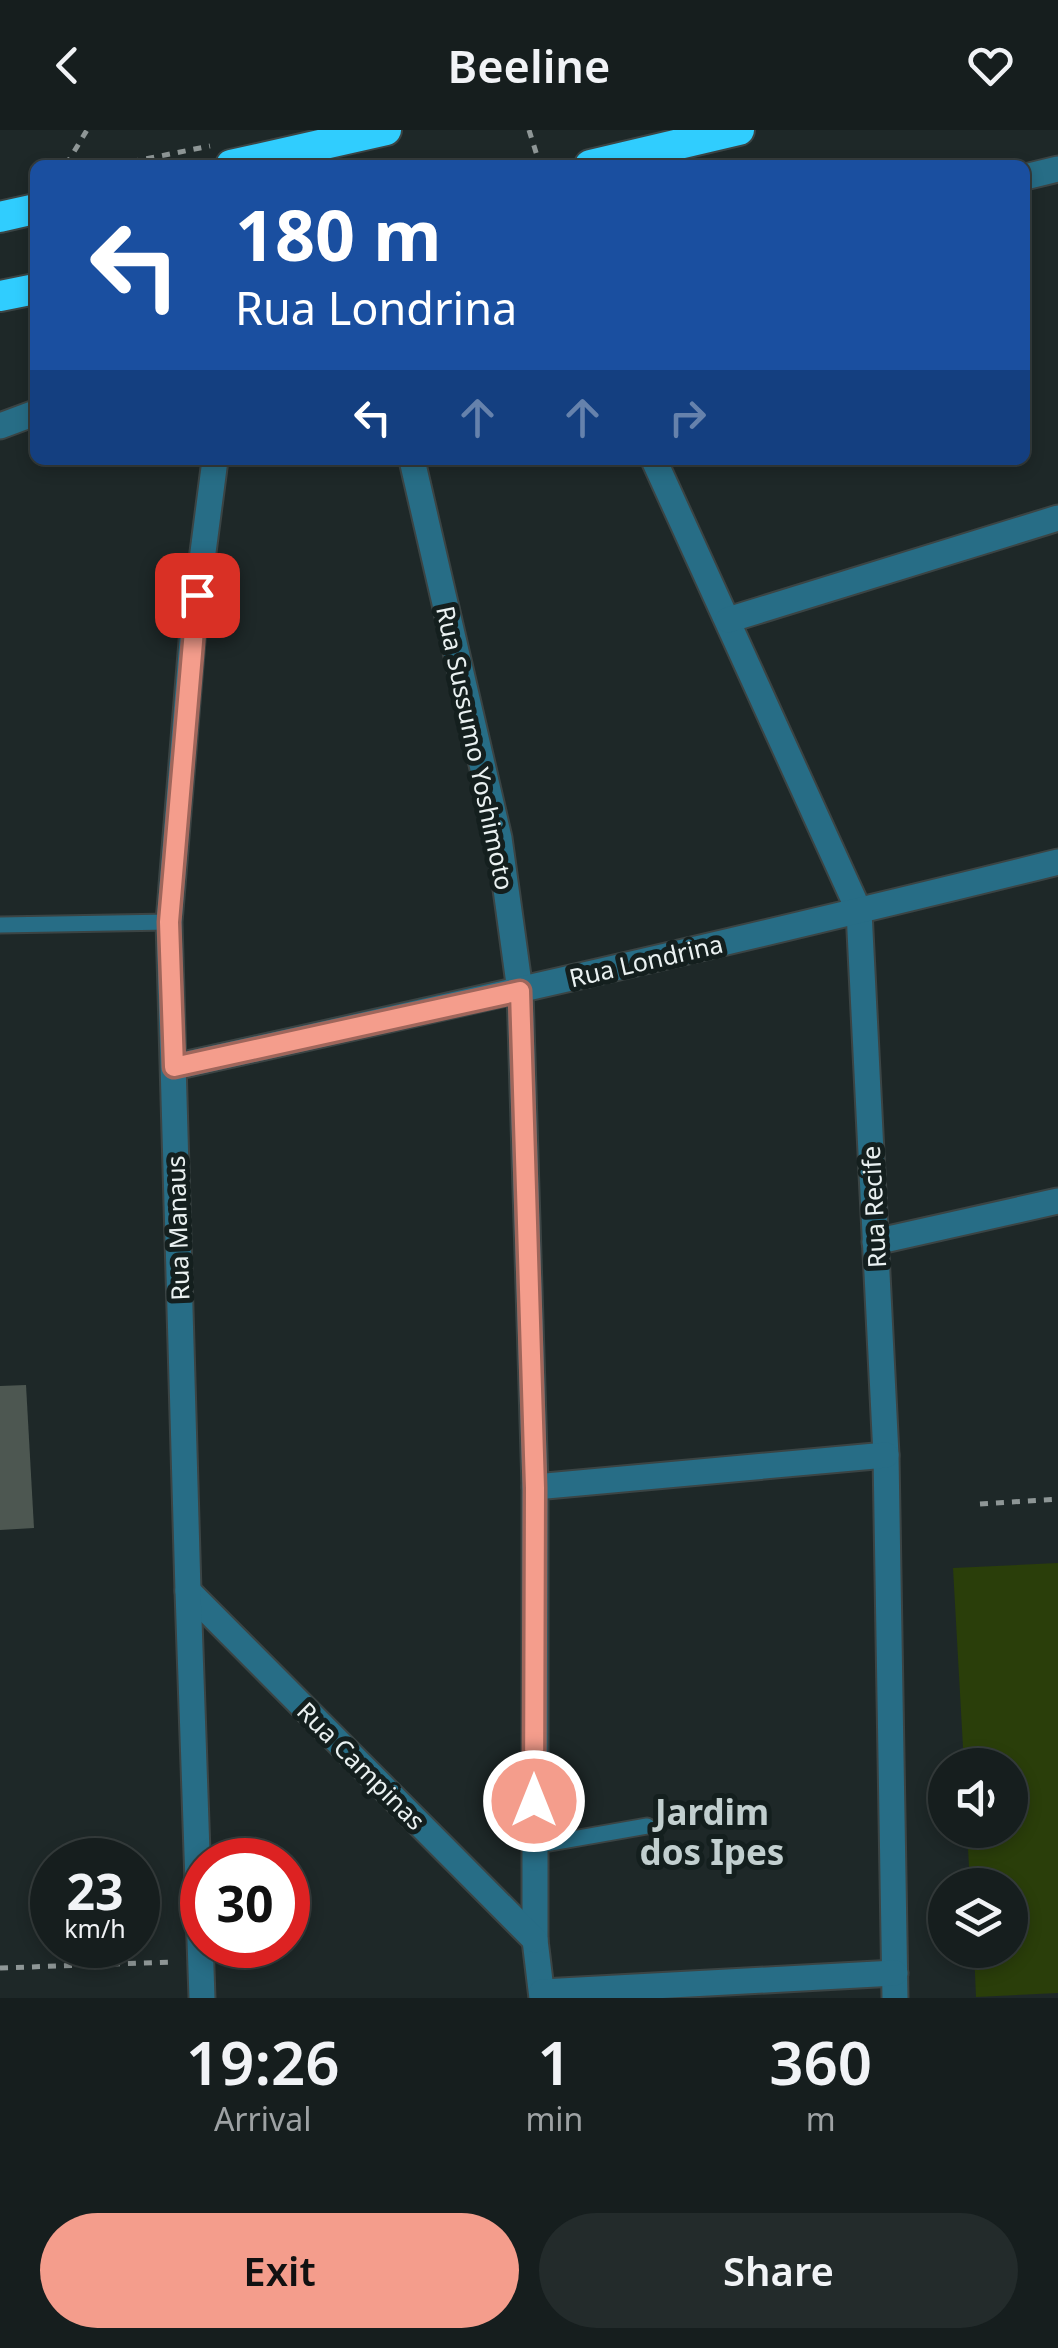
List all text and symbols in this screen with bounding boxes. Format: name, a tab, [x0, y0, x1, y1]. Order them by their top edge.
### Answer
text: Beeline	[448, 35, 610, 96]
icon: back	[40, 38, 95, 93]
icon: heart	[963, 38, 1018, 93]
text: 180 m	[235, 186, 442, 282]
icon: left	[70, 200, 200, 330]
text: Rua Londrina	[235, 277, 517, 338]
icon: left	[345, 390, 400, 445]
icon: ahead	[450, 390, 505, 445]
icon: ahead	[555, 390, 610, 445]
icon: right	[660, 390, 715, 445]
pin	[155, 553, 240, 638]
icon: arrive	[170, 568, 225, 623]
street label: Rua Sussumo Yoshimoto	[429, 603, 523, 893]
street label: Rua Londrina	[566, 926, 726, 994]
street label: Rua Recife	[853, 1145, 893, 1269]
street label: Rua Manaus	[157, 1155, 197, 1301]
street label: Rua Campinas	[290, 1694, 433, 1837]
map controls	[928, 1748, 1028, 1968]
button: sound	[928, 1748, 1028, 1848]
position arrow	[482, 1749, 586, 1853]
district label: Jardim dos Ipes	[640, 1788, 784, 1875]
speed limit sign: 30	[180, 1838, 310, 1968]
text: 23	[66, 1857, 124, 1925]
button: layers	[928, 1868, 1028, 1968]
text: km/h	[64, 1911, 126, 1945]
text: 19:26	[186, 2021, 340, 2103]
text: 1	[537, 2021, 572, 2103]
text: 360	[769, 2021, 872, 2103]
text: Arrival	[214, 2097, 312, 2140]
text: min	[525, 2097, 583, 2140]
text: m	[806, 2097, 836, 2140]
button: Exit	[40, 2213, 519, 2328]
button: Share	[539, 2213, 1018, 2328]

